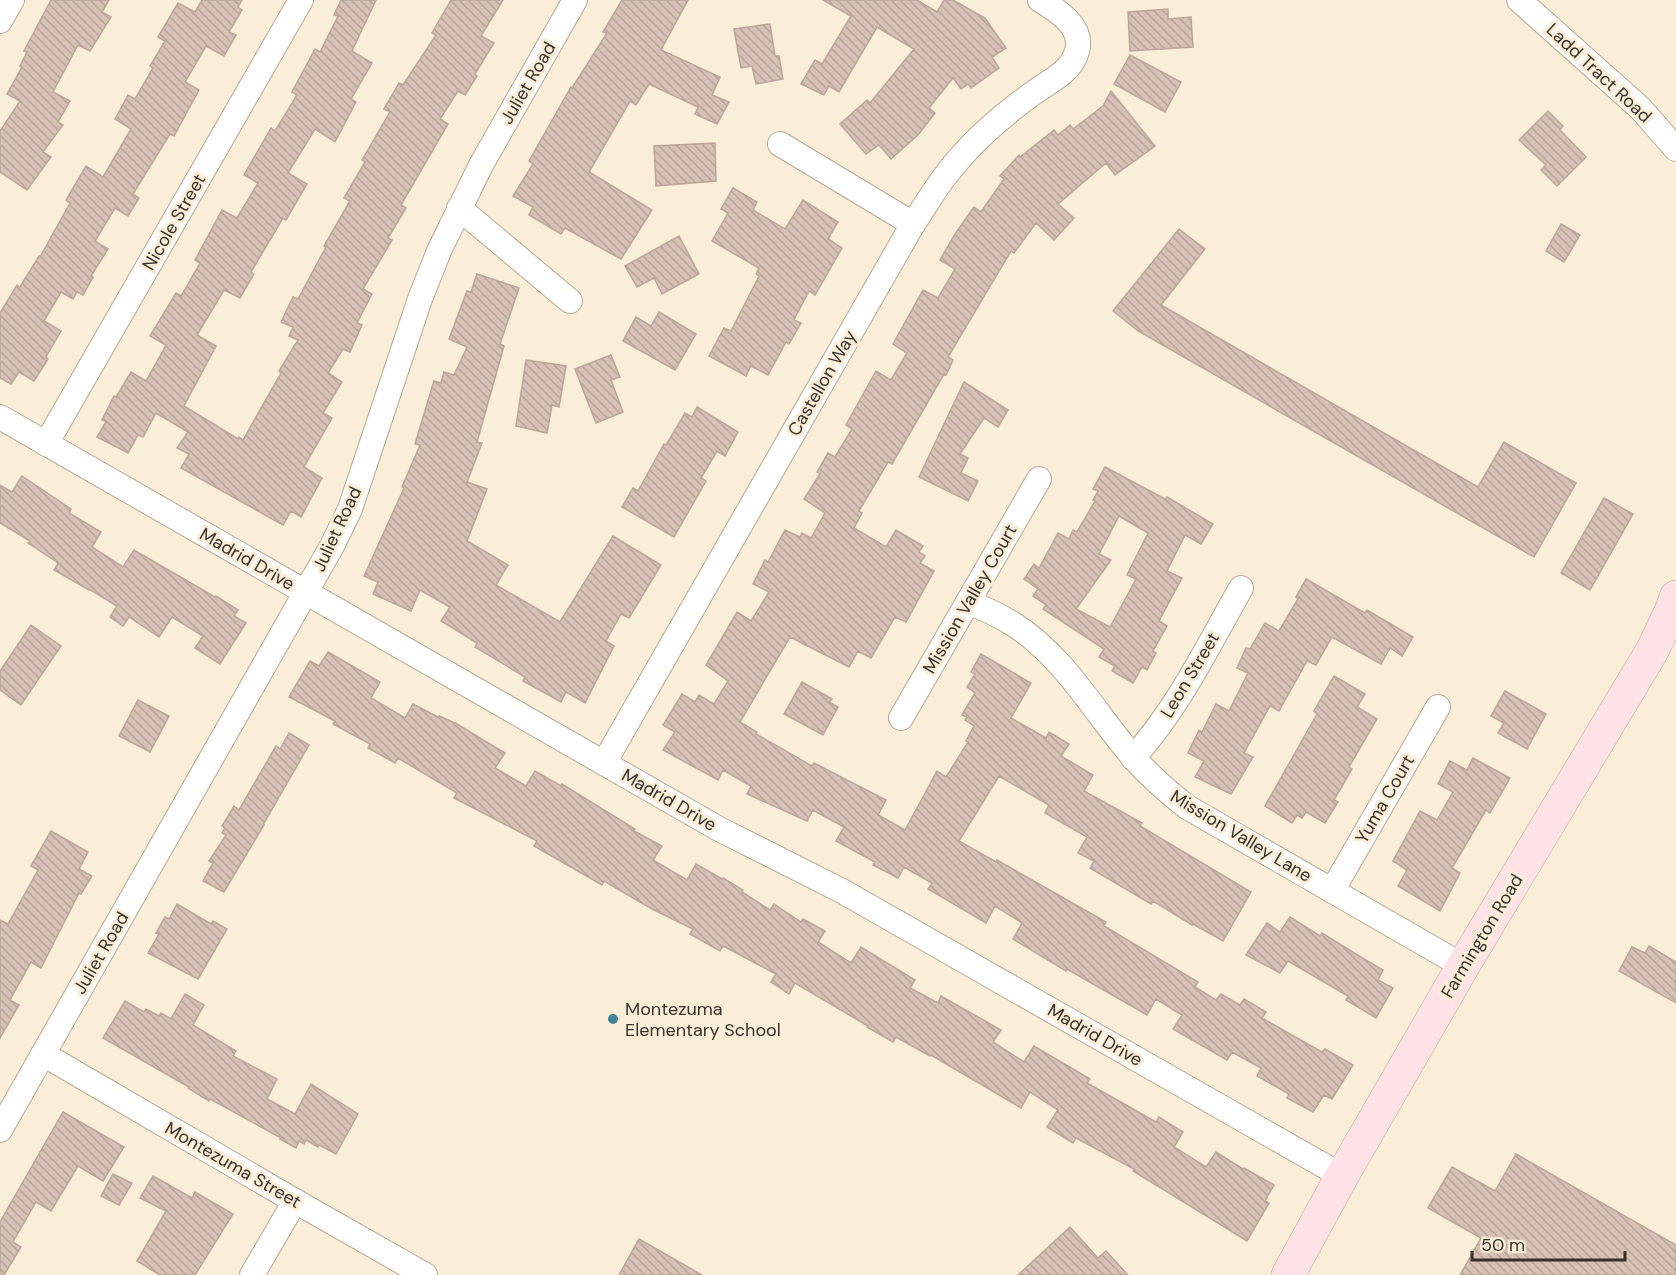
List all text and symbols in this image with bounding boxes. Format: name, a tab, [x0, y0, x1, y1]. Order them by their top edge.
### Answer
street label: Ladd Tract Road	[1541, 18, 1657, 128]
street label: Juliet Road	[495, 37, 561, 129]
street label: Nicole Street	[137, 169, 211, 275]
street label: Castellon Way	[782, 326, 862, 440]
street label: Juliet Road	[307, 483, 367, 575]
street label: Mission Valley Court	[917, 520, 1023, 678]
street label: Madrid Drive	[195, 522, 299, 596]
street label: Leon Street	[1155, 628, 1225, 722]
street label: Yuma Court	[1350, 750, 1420, 848]
street label: Madrid Drive	[617, 763, 721, 837]
street label: Mission Valley Lane	[1166, 784, 1316, 888]
street label: Farmington Road	[1435, 870, 1529, 1002]
street label: Juliet Road	[68, 907, 134, 999]
place label: Montezuma Elementary School	[625, 997, 781, 1042]
street label: Madrid Drive	[1043, 998, 1147, 1072]
marker: Montezuma Elementary School	[606, 1012, 620, 1026]
street label: Montezuma Street	[161, 1116, 305, 1214]
scale bar	[1472, 1224, 1625, 1262]
text: 50 m	[1481, 1233, 1525, 1257]

